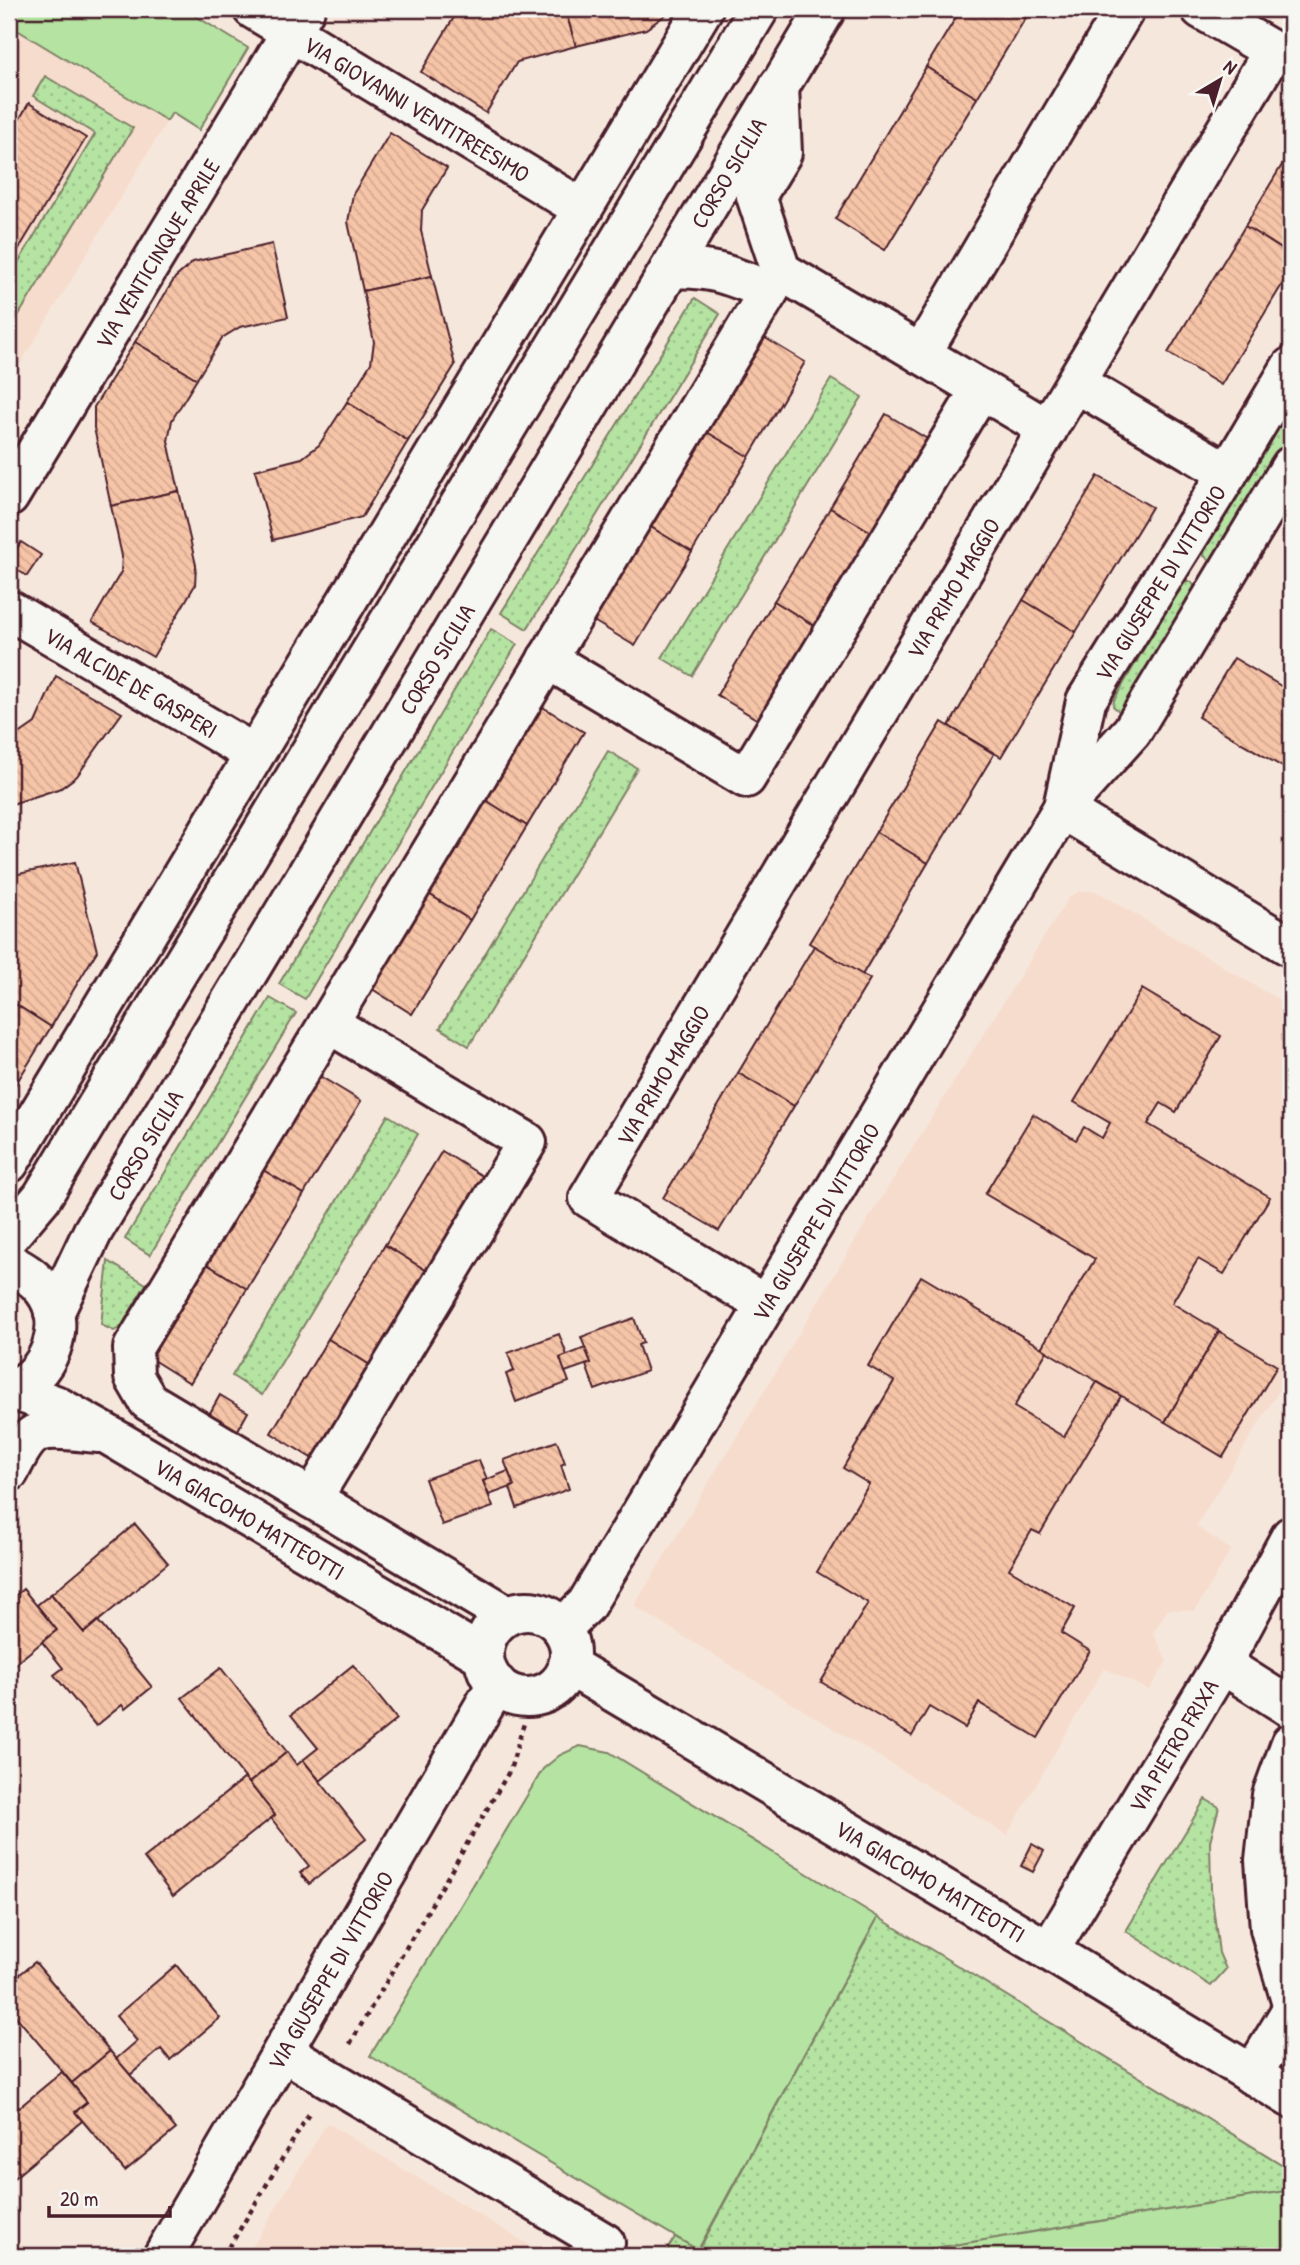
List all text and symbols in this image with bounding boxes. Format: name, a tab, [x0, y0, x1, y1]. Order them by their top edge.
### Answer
street label: VIA GIOVANNI VENTITREESIMO	[298, 28, 536, 189]
north arrow	[1184, 46, 1254, 116]
text: N	[1218, 53, 1242, 80]
street label: CORSO SICILIA	[683, 112, 773, 234]
street label: VIA VENTICINQUE APRILE	[87, 153, 226, 354]
street label: VIA GIUSEPPE DI VITTORIO	[1087, 479, 1232, 686]
street label: VIA PRIMO MAGGIO	[899, 512, 1007, 664]
street label: CORSO SICILIA	[391, 598, 481, 720]
street label: VIA ALCIDE DE GASPERI	[39, 619, 224, 745]
street label: VIA PRIMO MAGGIO	[608, 999, 716, 1151]
street label: CORSO SICILIA	[99, 1084, 190, 1206]
street label: VIA GIUSEPPE DI VITTORIO	[744, 1117, 887, 1326]
street label: VIA GIACOMO MATTEOTTI	[149, 1450, 351, 1587]
street label: VIA PIETRO FRIXA	[1121, 1673, 1225, 1818]
street label: VIA GIACOMO MATTEOTTI	[830, 1812, 1032, 1949]
street label: VIA GIUSEPPE DI VITTORIO	[260, 1865, 400, 2075]
scale bar	[49, 2174, 170, 2218]
text: 20 m	[60, 2184, 98, 2213]

